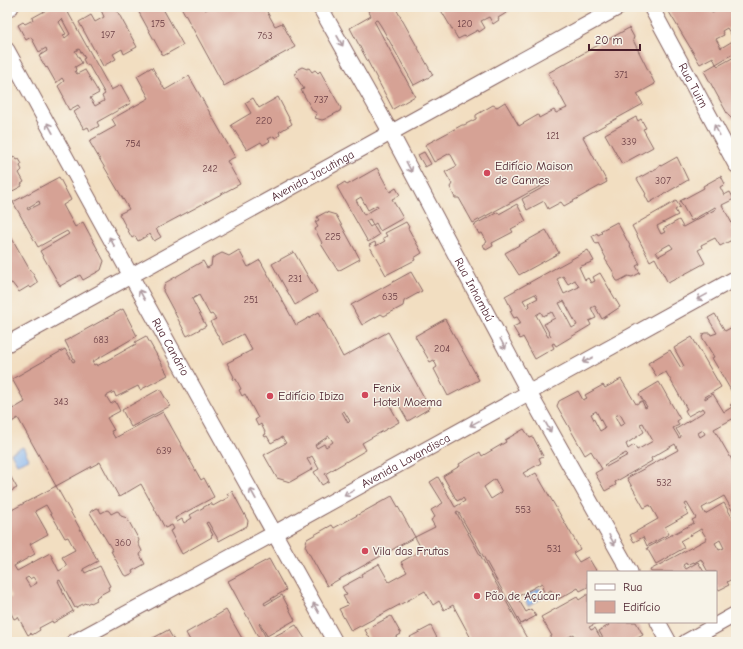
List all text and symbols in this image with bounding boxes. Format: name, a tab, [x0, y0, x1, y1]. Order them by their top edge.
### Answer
house number: 175	[151, 18, 165, 30]
house number: 120	[457, 18, 473, 30]
scale bar	[589, 26, 640, 52]
house number: 197	[101, 29, 115, 41]
house number: 763	[257, 30, 273, 42]
text: 20 m	[595, 33, 623, 47]
one-way arrow	[336, 35, 344, 47]
street label: Rua Tuim	[675, 61, 711, 110]
house number: 371	[614, 69, 628, 81]
house number: 737	[314, 94, 329, 106]
house number: 220	[256, 115, 272, 127]
one-way arrow	[45, 122, 53, 134]
one-way arrow	[713, 124, 721, 136]
house number: 121	[546, 130, 560, 142]
house number: 339	[621, 136, 637, 148]
house number: 754	[126, 138, 141, 150]
street label: Avenida Jacutinga	[269, 147, 357, 204]
place label: Edifício Maison de Cannes	[495, 159, 573, 187]
one-way arrow	[406, 161, 414, 173]
house number: 242	[202, 163, 218, 175]
marker: Edifício Maison de Cannes	[482, 168, 492, 178]
house number: 307	[655, 175, 671, 187]
house number: 225	[325, 231, 341, 243]
one-way arrow	[108, 236, 116, 248]
street label: Rua Inhambú	[452, 255, 497, 324]
house number: 231	[288, 273, 302, 285]
one-way arrow	[137, 290, 145, 302]
house number: 635	[382, 291, 398, 303]
one-way arrow	[696, 293, 708, 301]
house number: 251	[244, 294, 258, 306]
street label: Rua Canário	[149, 316, 192, 378]
house number: 683	[93, 334, 109, 346]
one-way arrow	[500, 338, 507, 350]
house number: 204	[434, 343, 450, 355]
one-way arrow	[582, 357, 594, 364]
place label: Fenix Hotel Moema	[373, 381, 442, 409]
place label: Edifício Ibiza	[278, 389, 344, 403]
marker: Fenix Hotel Moema	[360, 390, 370, 400]
marker: Edifício Ibiza	[265, 391, 275, 401]
house number: 343	[54, 396, 68, 408]
one-way arrow	[469, 420, 481, 427]
one-way arrow	[545, 421, 552, 433]
street label: Avenida Lavandisca	[359, 431, 453, 491]
house number: 639	[156, 445, 172, 457]
house number: 532	[656, 477, 672, 489]
one-way arrow	[249, 489, 257, 501]
one-way arrow	[343, 489, 355, 497]
house number: 553	[515, 504, 531, 516]
one-way arrow	[608, 534, 616, 546]
house number: 360	[115, 537, 131, 549]
house number: 531	[547, 543, 561, 555]
place label: Vila das Frutas	[373, 544, 449, 558]
marker: Vila das Frutas	[360, 546, 370, 556]
legend	[587, 571, 717, 623]
text: Rua	[623, 580, 642, 594]
place label: Pão de Açúcar	[485, 589, 560, 603]
marker: Pão de Açúcar	[472, 591, 482, 601]
text: Edifício	[623, 600, 660, 614]
one-way arrow	[312, 602, 320, 614]

